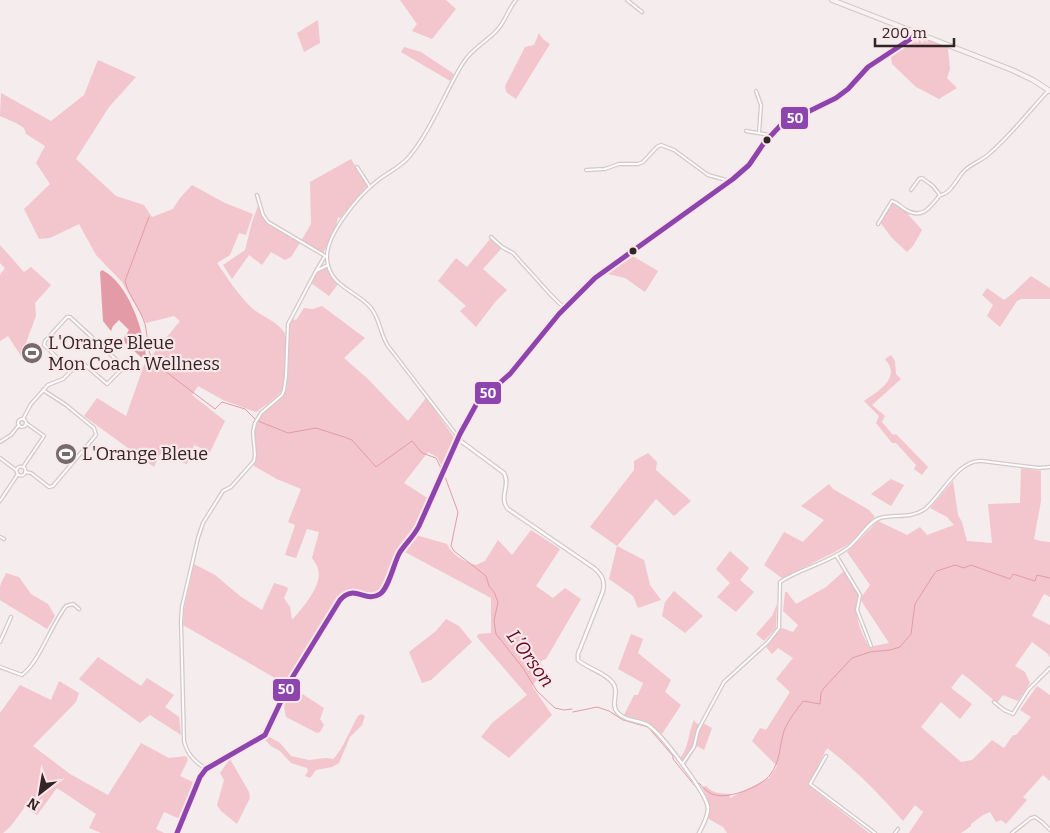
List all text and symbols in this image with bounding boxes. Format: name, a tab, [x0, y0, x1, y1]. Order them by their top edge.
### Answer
scale bar	[875, 15, 954, 47]
text: 200 m	[882, 24, 927, 42]
line badge: 50	[780, 106, 809, 130]
text: 50	[787, 110, 803, 127]
unlabelled marker	[762, 135, 772, 145]
unlabelled marker	[628, 246, 638, 256]
place label: L'Orange Bleue Mon Coach Wellness	[48, 332, 220, 375]
sports icon: L'Orange Bleue Mon Coach Wellness	[20, 341, 44, 365]
line badge: 50	[474, 381, 502, 405]
text: 50	[480, 385, 496, 402]
sports icon: L'Orange Bleue	[54, 442, 78, 466]
place label: L'Orange Bleue	[82, 443, 208, 465]
water label: L’Orson	[502, 625, 559, 692]
line badge: 50	[272, 678, 301, 702]
text: 50	[278, 681, 294, 698]
north arrow	[15, 768, 65, 818]
text: N	[24, 794, 43, 814]

